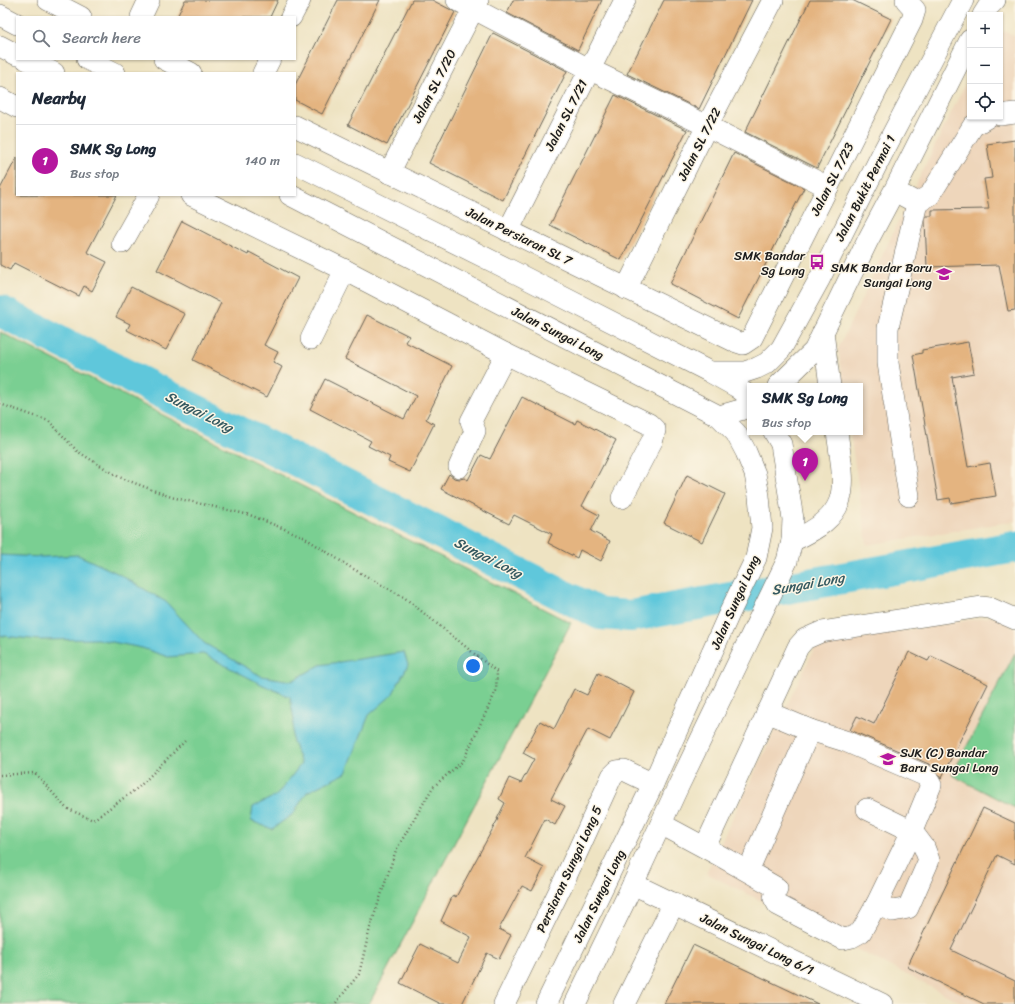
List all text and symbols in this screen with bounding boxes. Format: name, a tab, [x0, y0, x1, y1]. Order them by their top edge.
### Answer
map controls	[967, 12, 1003, 120]
button: +	[967, 12, 1003, 48]
search box	[16, 16, 296, 60]
text: Search here	[62, 25, 141, 51]
icon: search	[30, 27, 52, 49]
street label: Jalan SL 7/20	[405, 45, 462, 128]
button: −	[967, 48, 1003, 84]
street label: Jalan SL 7/21	[538, 75, 594, 156]
text: Nearby	[32, 83, 86, 113]
button: locate	[967, 84, 1003, 120]
street label: Jalan SL 7/22	[670, 103, 728, 186]
street label: Jalan Bukit Permai 1	[828, 130, 902, 246]
text: SMK Sg Long	[70, 136, 156, 162]
street label: Jalan SL 7/23	[803, 138, 860, 220]
text: 1	[42, 149, 48, 172]
text: 140 m	[245, 149, 280, 172]
text: Bus stop	[70, 162, 119, 185]
street label: Jalan Persiaran SL 7	[461, 200, 578, 272]
place label: SMK Bandar Sg Long	[734, 244, 806, 282]
bus stop icon: SMK Bandar Sg Long	[808, 253, 826, 271]
place label: SMK Bandar Baru Sungai Long	[831, 256, 932, 294]
school or university icon: SMK Bandar Baru Sungai Long	[935, 265, 953, 283]
street label: Jalan Sungai Long	[507, 299, 609, 366]
popup	[747, 383, 863, 435]
water label: Sungai Long	[160, 384, 239, 441]
text: SMK Sg Long	[762, 385, 848, 411]
text: Bus stop	[762, 411, 811, 434]
pin: 1	[792, 448, 818, 481]
water label: Sungai Long	[449, 530, 528, 587]
street label: Jalan Sungai Long	[703, 551, 766, 654]
water label: Sungai Long	[770, 565, 848, 603]
your location	[463, 656, 483, 676]
place label: SJK (C) Bandar Baru Sungai Long	[900, 741, 999, 779]
school or university icon: SJK (C) Bandar Baru Sungai Long	[879, 750, 897, 768]
street label: Persiaran Sungai Long 5	[529, 802, 609, 936]
street label: Jalan Sungai Long	[566, 845, 632, 948]
street label: Jalan Sungai Long 6/1	[695, 906, 818, 982]

